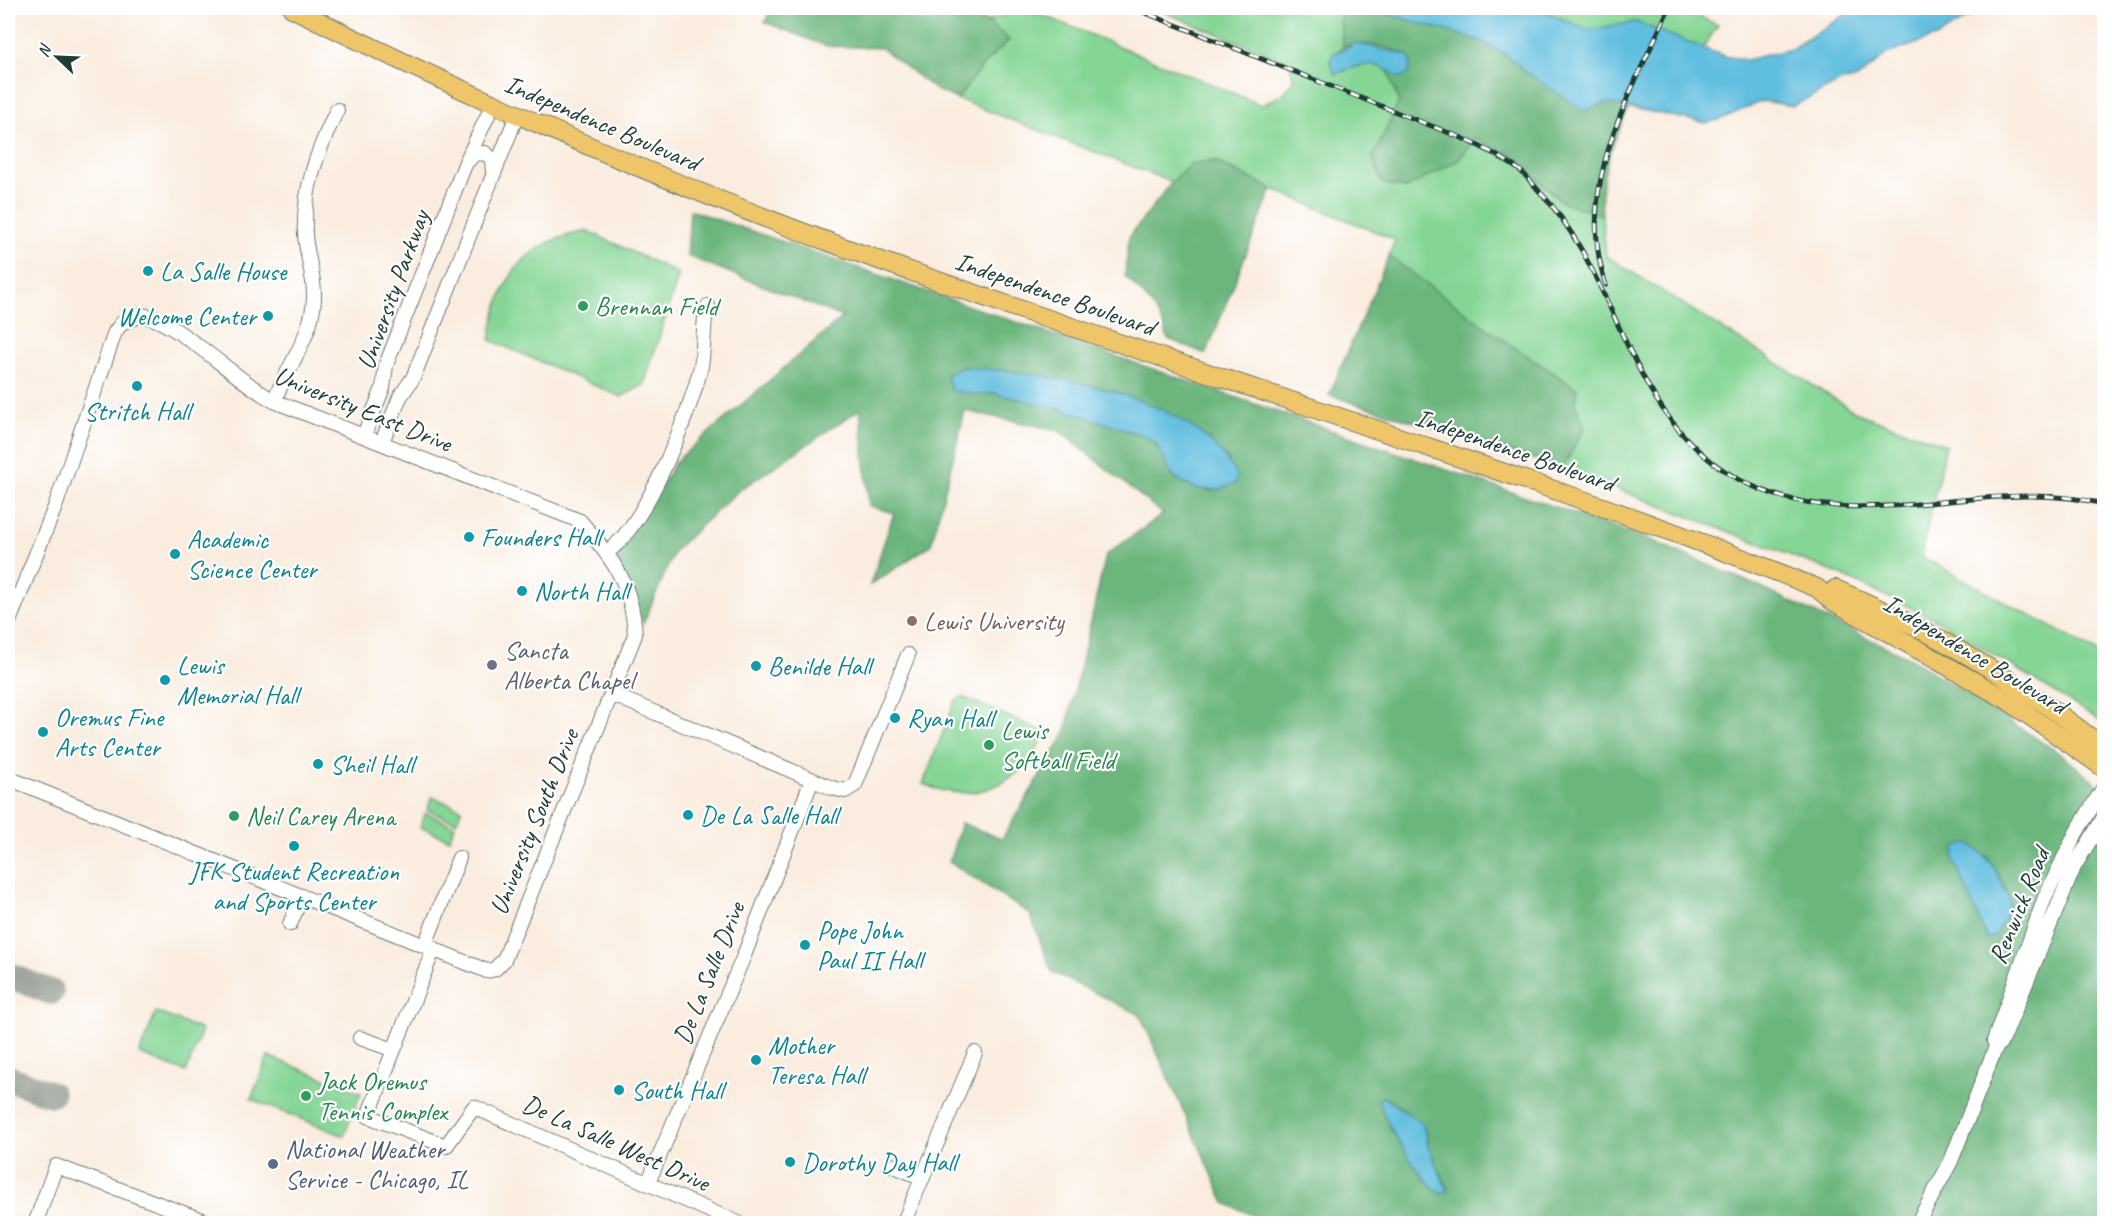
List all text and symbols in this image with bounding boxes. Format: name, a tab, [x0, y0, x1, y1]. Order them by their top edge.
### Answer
north arrow	[27, 27, 87, 87]
text: N	[33, 40, 56, 60]
street label: Independence Boulevard	[500, 67, 708, 180]
street label: University Parkway	[349, 204, 438, 374]
street label: Independence Boulevard	[951, 244, 1163, 345]
place label: La Salle House	[160, 255, 288, 288]
marker: La Salle House	[141, 264, 155, 278]
place label: Brennan Field	[595, 290, 722, 323]
marker: Brennan Field	[576, 299, 590, 313]
place label: Welcome Center	[117, 300, 259, 333]
marker: Welcome Center	[261, 309, 275, 323]
street label: University East Drive	[270, 358, 458, 460]
marker: Stritch Hall	[130, 379, 144, 393]
place label: Stritch Hall	[84, 395, 194, 428]
street label: Independence Boulevard	[1411, 400, 1623, 501]
place label: Founders Hall	[481, 521, 605, 554]
place label: Academic Science Center	[187, 523, 319, 586]
marker: Founders Hall	[462, 530, 476, 544]
marker: Academic Science Center	[168, 547, 182, 561]
place label: North Hall	[534, 575, 633, 608]
marker: North Hall	[515, 584, 529, 598]
street label: Independence Boulevard	[1877, 586, 2076, 724]
place label: Lewis University	[924, 605, 1066, 638]
marker: Lewis University	[905, 614, 919, 628]
place label: Sancta Alberta Chapel	[504, 634, 638, 697]
place label: Lewis Memorial Hall	[177, 649, 303, 712]
place label: Benilde Hall	[768, 650, 875, 683]
marker: Sancta Alberta Chapel	[485, 658, 499, 672]
marker: Benilde Hall	[749, 659, 763, 673]
marker: Lewis Memorial Hall	[158, 673, 172, 687]
place label: Oremus Fine Arts Center	[55, 701, 166, 764]
place label: Ryan Hall	[907, 702, 998, 735]
marker: Ryan Hall	[888, 711, 902, 725]
place label: Lewis Softball Field	[1001, 714, 1118, 777]
street label: University South Drive	[482, 722, 587, 920]
marker: Oremus Fine Arts Center	[36, 725, 50, 739]
marker: Lewis Softball Field	[982, 738, 996, 752]
place label: Sheil Hall	[330, 748, 418, 781]
marker: Sheil Hall	[311, 757, 325, 771]
place label: De La Salle Hall	[700, 799, 842, 832]
place label: Neil Carey Arena	[246, 800, 397, 833]
marker: De La Salle Hall	[681, 808, 695, 822]
marker: Neil Carey Arena	[227, 809, 241, 823]
marker: JFK Student Recreation and Sports Center	[287, 839, 301, 853]
street label: Renwick Road	[1981, 840, 2059, 969]
place label: JFK Student Recreation and Sports Center	[187, 855, 399, 918]
street label: De La Salle Drive	[666, 896, 753, 1049]
place label: Pope John Paul II Hall	[817, 914, 927, 977]
marker: Pope John Paul II Hall	[798, 938, 812, 952]
place label: Mother Teresa Hall	[768, 1029, 869, 1092]
marker: Mother Teresa Hall	[749, 1053, 763, 1067]
place label: Jack Oremus Tennis Complex	[316, 1065, 449, 1128]
place label: South Hall	[631, 1074, 728, 1107]
marker: South Hall	[612, 1083, 626, 1097]
street label: De La Salle West Drive	[517, 1087, 717, 1200]
marker: Jack Oremus Tennis Complex	[299, 1089, 313, 1103]
place label: National Weather Service - Chicago, IL	[285, 1133, 469, 1196]
place label: Dorothy Day Hall	[802, 1146, 961, 1179]
marker: Dorothy Day Hall	[783, 1155, 797, 1169]
marker: National Weather Service - Chicago, IL	[266, 1157, 280, 1171]

